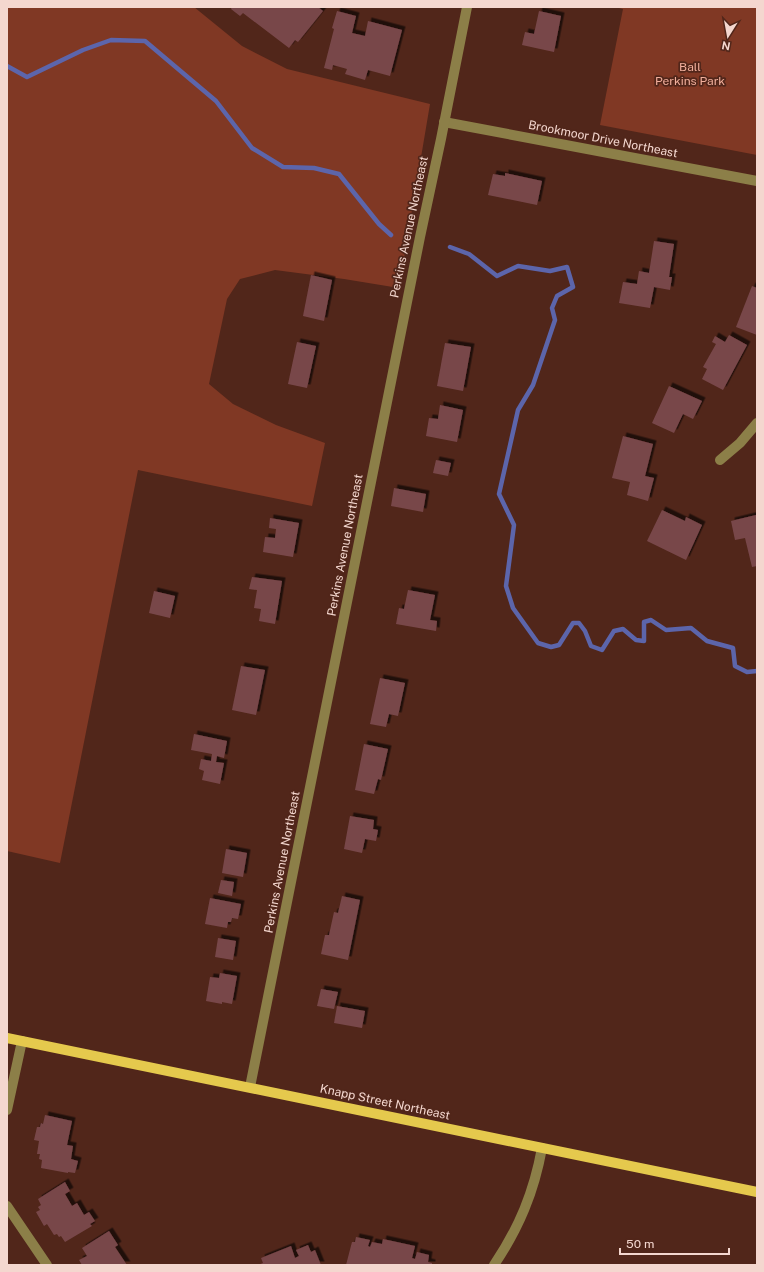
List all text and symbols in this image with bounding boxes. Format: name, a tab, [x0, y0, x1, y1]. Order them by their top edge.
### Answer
north arrow	[708, 16, 748, 56]
text: N	[721, 39, 731, 53]
park label: Ball Perkins Park	[655, 60, 725, 88]
street label: Brookmoor Drive Northeast	[527, 118, 679, 160]
street label: Perkins Avenue Northeast	[387, 155, 431, 299]
street label: Perkins Avenue Northeast	[324, 472, 366, 617]
street label: Perkins Avenue Northeast	[261, 789, 303, 934]
street label: Knapp Street Northeast	[319, 1081, 452, 1123]
scale bar	[620, 1230, 729, 1256]
text: 50 m	[626, 1237, 654, 1251]

